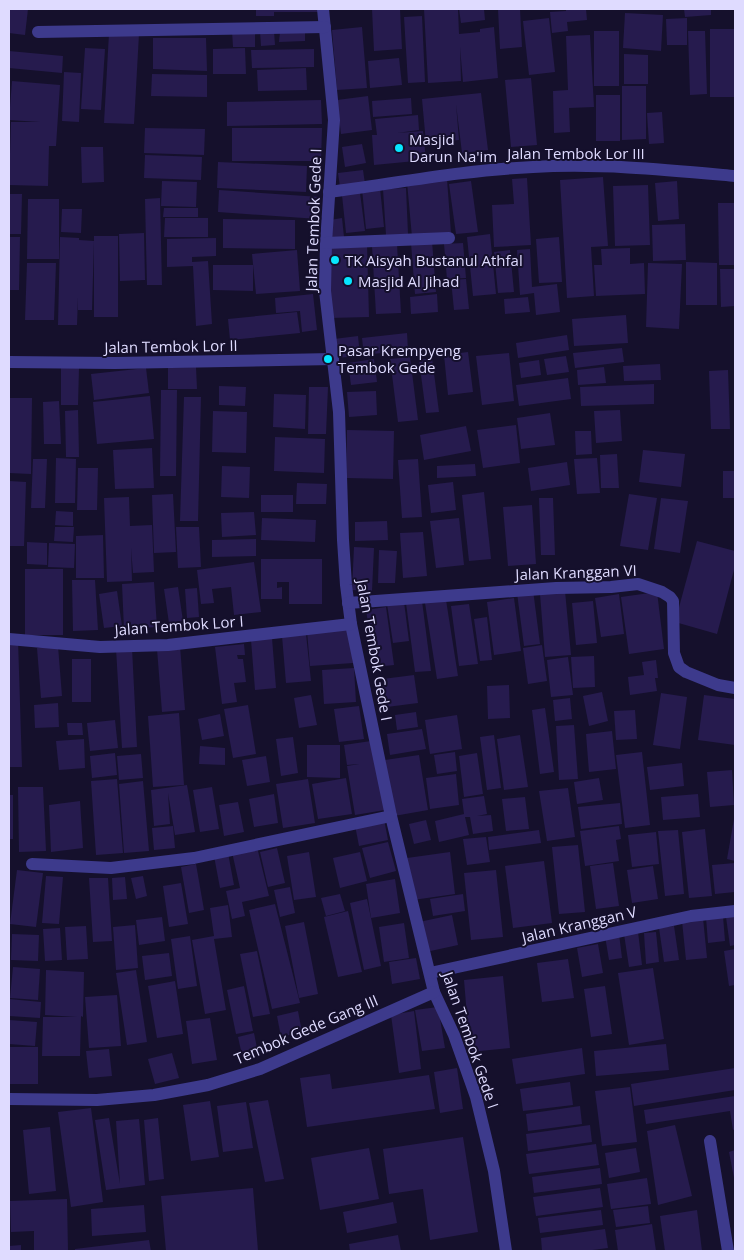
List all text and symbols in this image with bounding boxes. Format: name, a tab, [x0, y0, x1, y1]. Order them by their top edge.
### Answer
place label: Masjid Darun Na'im	[409, 129, 497, 166]
marker: Masjid Darun Na'im	[393, 142, 405, 154]
street label: Jalan Tembok Lor III	[505, 143, 645, 163]
street label: Jalan Tembok Gede I	[300, 148, 325, 294]
place label: TK Aisyah Bustanul Athfal	[345, 250, 523, 270]
marker: TK Aisyah Bustanul Athfal	[329, 254, 341, 266]
place label: Masjid Al Jihad	[358, 271, 459, 291]
marker: Masjid Al Jihad	[342, 275, 354, 287]
street label: Jalan Tembok Lor II	[102, 335, 238, 357]
place label: Pasar Krempyeng Tembok Gede	[338, 340, 461, 377]
marker: Pasar Krempyeng Tembok Gede	[322, 353, 334, 365]
street label: Jalan Kranggan VI	[513, 560, 637, 584]
street label: Jalan Tembok Gede I	[352, 576, 397, 722]
street label: Jalan Tembok Lor I	[112, 611, 244, 640]
street label: Jalan Kranggan V	[518, 901, 638, 947]
street label: Jalan Tembok Gede I	[438, 967, 504, 1111]
street label: Tembok Gede Gang III	[231, 990, 381, 1068]

